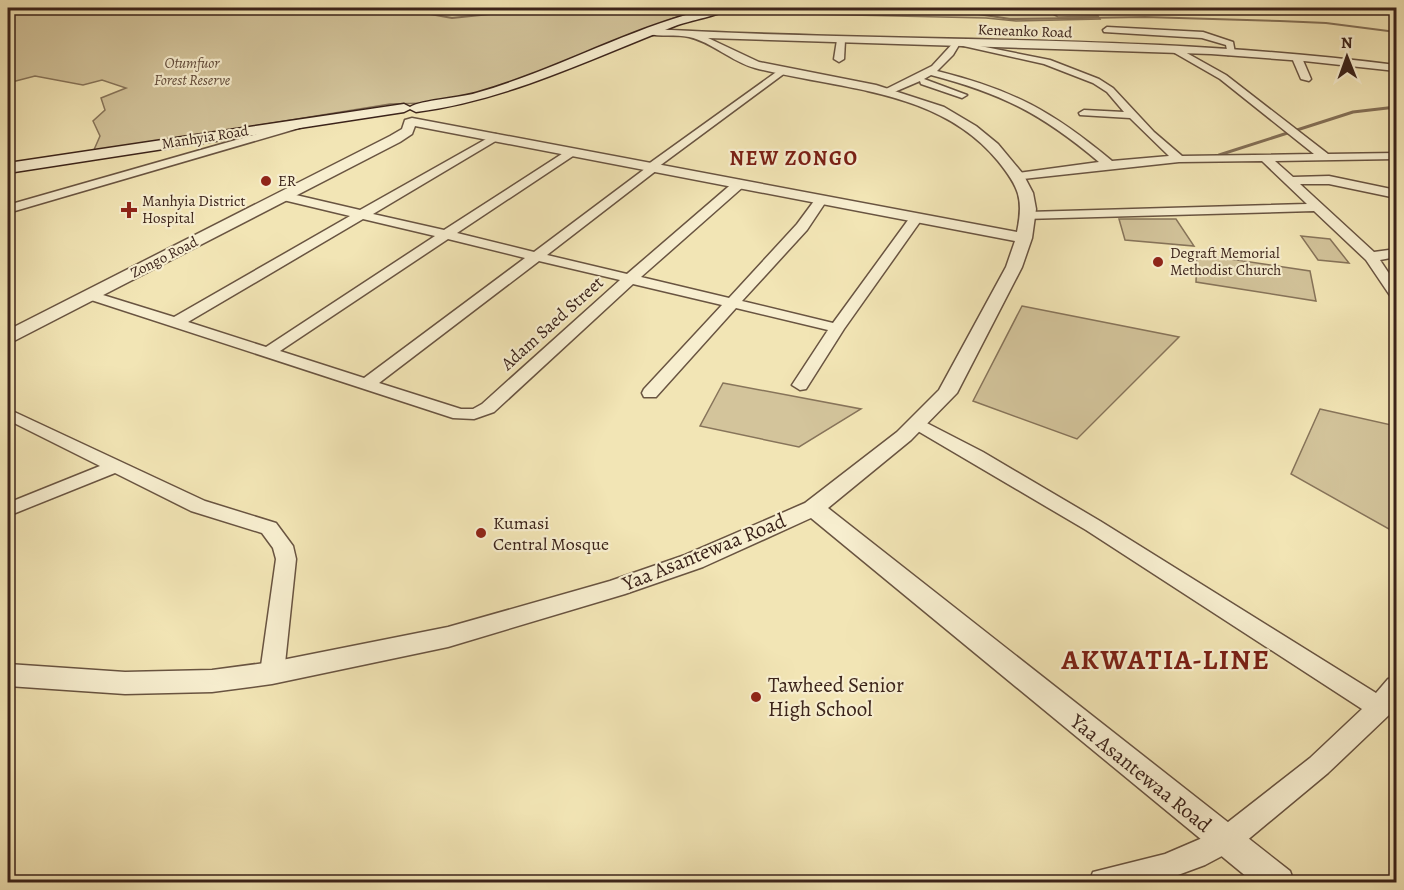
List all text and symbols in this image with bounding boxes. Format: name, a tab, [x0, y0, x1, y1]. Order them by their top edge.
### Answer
street label: Keneanko Road	[977, 19, 1074, 43]
north arrow	[1317, 27, 1377, 87]
text: N	[1341, 32, 1353, 54]
park label: Otumfuor Forest Reserve	[154, 53, 231, 90]
street label: Manhyia Road	[160, 120, 251, 154]
district label: NEW ZONGO	[730, 145, 858, 172]
place label: ER	[278, 171, 297, 191]
marker: ER	[259, 174, 273, 188]
place label: Manhyia District Hospital	[142, 191, 245, 228]
marker: Manhyia District Hospital	[120, 201, 138, 219]
street label: Zongo Road	[127, 231, 202, 283]
place label: Degraft Memorial Methodist Church	[1170, 243, 1281, 280]
marker: Degraft Memorial Methodist Church	[1151, 255, 1165, 269]
street label: Adam Saed Street	[495, 271, 608, 376]
street label: Yaa Asantewaa Road	[617, 506, 791, 598]
place label: Kumasi Central Mosque	[493, 511, 609, 556]
marker: Kumasi Central Mosque	[474, 526, 488, 540]
district label: AKWATIA-LINE	[1061, 641, 1270, 679]
place label: Tawheed Senior High School	[768, 671, 904, 723]
marker: Tawheed Senior High School	[749, 690, 763, 704]
street label: Yaa Asantewaa Road	[1064, 707, 1218, 839]

